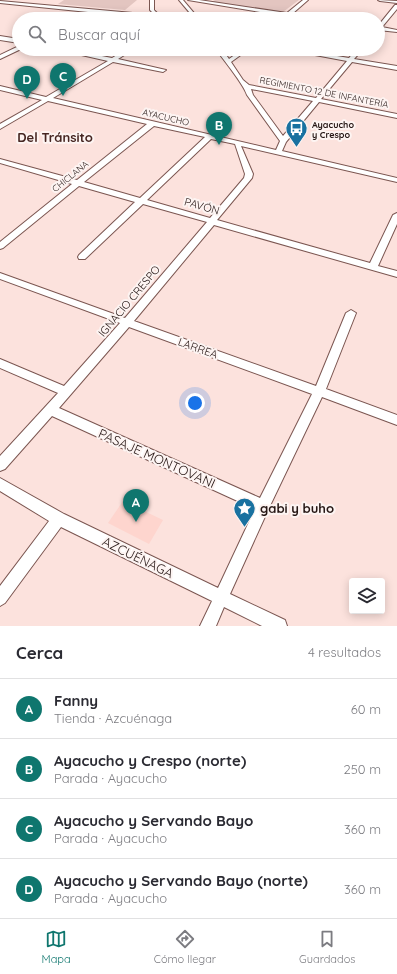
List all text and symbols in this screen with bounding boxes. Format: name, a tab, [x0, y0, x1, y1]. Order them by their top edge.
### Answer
search box	[12, 12, 385, 56]
icon: search	[26, 23, 48, 45]
text: Buscar aquí	[58, 25, 140, 44]
pin: C	[50, 63, 76, 96]
pin: D	[14, 66, 40, 99]
street label: REGIMIENTO 12 DE INFANTERÍA	[259, 74, 390, 110]
street label: AYACUCHO	[142, 106, 190, 128]
pin: B	[206, 112, 232, 145]
bus stop icon: Ayacucho y Crespo	[284, 116, 310, 149]
place label: Ayacucho y Crespo	[312, 119, 354, 140]
district label: Del Tránsito	[17, 129, 93, 145]
street label: CHICLANA	[50, 158, 90, 194]
street label: PAVÓN	[183, 194, 221, 218]
street label: IGNACIO CRESPO	[95, 262, 163, 340]
street label: LARREA	[176, 334, 220, 362]
your location	[185, 393, 205, 413]
street label: PASAJE MONTOVANI	[96, 425, 218, 491]
pin: A	[123, 489, 149, 522]
place icon: gabi y buho	[232, 495, 258, 528]
place label: gabi y buho	[260, 500, 334, 516]
street label: AZCUÉNAGA	[100, 533, 177, 581]
map controls	[349, 578, 385, 614]
button: layers	[349, 578, 385, 614]
text: Cerca	[16, 642, 63, 663]
text: 4 resultados	[308, 644, 381, 660]
text: Fanny	[54, 691, 98, 710]
text: A	[25, 701, 33, 717]
text: 60 m	[351, 701, 381, 717]
text: Tienda · Azcuénaga	[54, 710, 172, 726]
text: Ayacucho y Crespo (norte)	[54, 751, 246, 770]
text: B	[25, 761, 33, 777]
text: 250 m	[344, 761, 381, 777]
text: Parada · Ayacucho	[54, 770, 167, 786]
text: Ayacucho y Servando Bayo	[54, 811, 253, 830]
text: C	[25, 821, 33, 837]
text: 360 m	[344, 821, 381, 837]
text: Parada · Ayacucho	[54, 830, 167, 846]
text: Ayacucho y Servando Bayo (norte)	[54, 871, 308, 890]
text: D	[24, 881, 34, 897]
text: 360 m	[344, 881, 381, 897]
text: Parada · Ayacucho	[54, 890, 167, 906]
tab: Mapa	[42, 928, 71, 966]
tab: Cómo llegar	[154, 928, 216, 966]
tab: Guardados	[299, 928, 355, 966]

